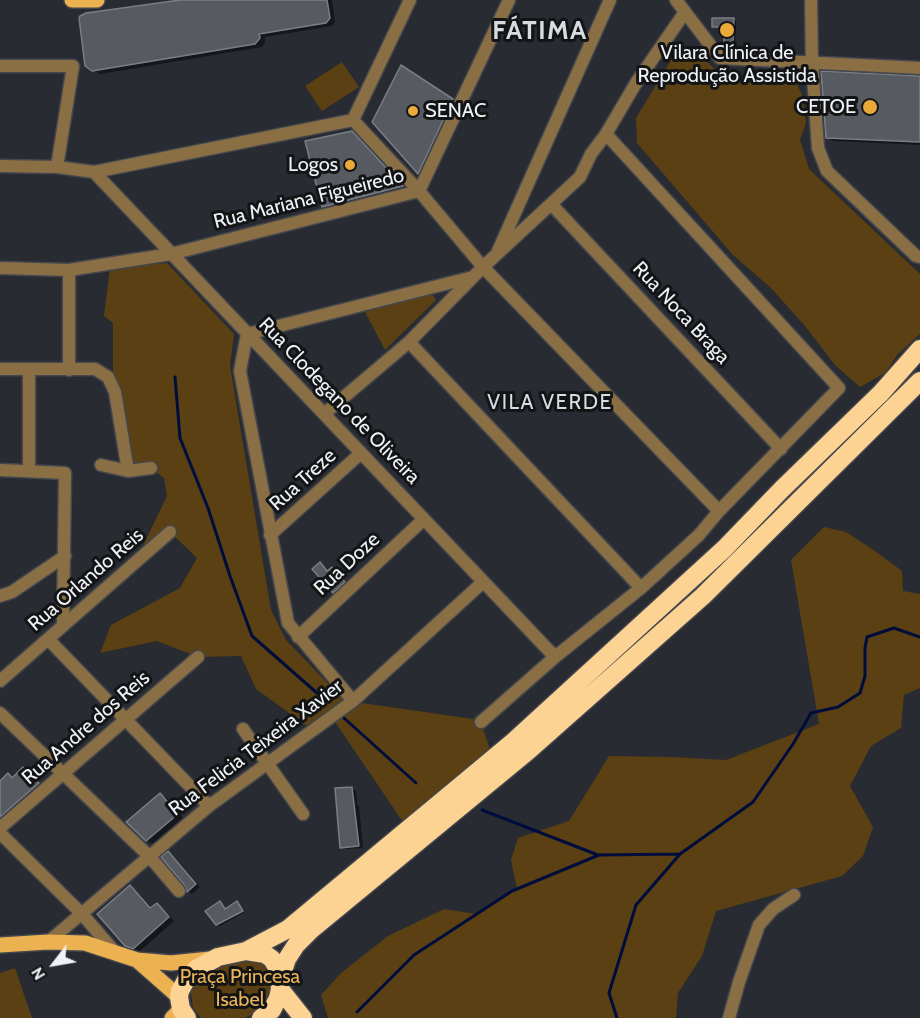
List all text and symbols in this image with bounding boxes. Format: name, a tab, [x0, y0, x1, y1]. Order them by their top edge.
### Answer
district label: FÁTIMA	[492, 15, 588, 47]
marker: Vilara Clínica de Reprodução Assistida	[718, 21, 736, 39]
place label: Vilara Clínica de Reprodução Assistida	[638, 41, 816, 88]
place label: CETOE	[796, 95, 856, 119]
marker: CETOE	[861, 98, 879, 116]
place label: SENAC	[425, 99, 486, 123]
marker: SENAC	[406, 104, 420, 118]
place label: Logos	[288, 153, 338, 177]
marker: Logos	[343, 158, 357, 172]
street label: Rua Mariana Figueiredo	[211, 164, 407, 234]
street label: Rua Noca Braga	[627, 257, 735, 369]
street label: Rua Clodegano de Oliveira	[253, 313, 425, 489]
district label: VILA VERDE	[487, 390, 613, 416]
street label: Rua Treze	[265, 444, 341, 516]
street label: Rua Orlando Reis	[24, 524, 148, 636]
street label: Rua Doze	[309, 528, 385, 600]
street label: Rua Andre dos Reis	[17, 666, 155, 790]
street label: Rua Felicia Teixeira Xavier	[164, 675, 348, 821]
north arrow	[24, 934, 84, 994]
text: N	[27, 964, 49, 983]
park label: Praça Princesa Isabel	[180, 965, 300, 1012]

